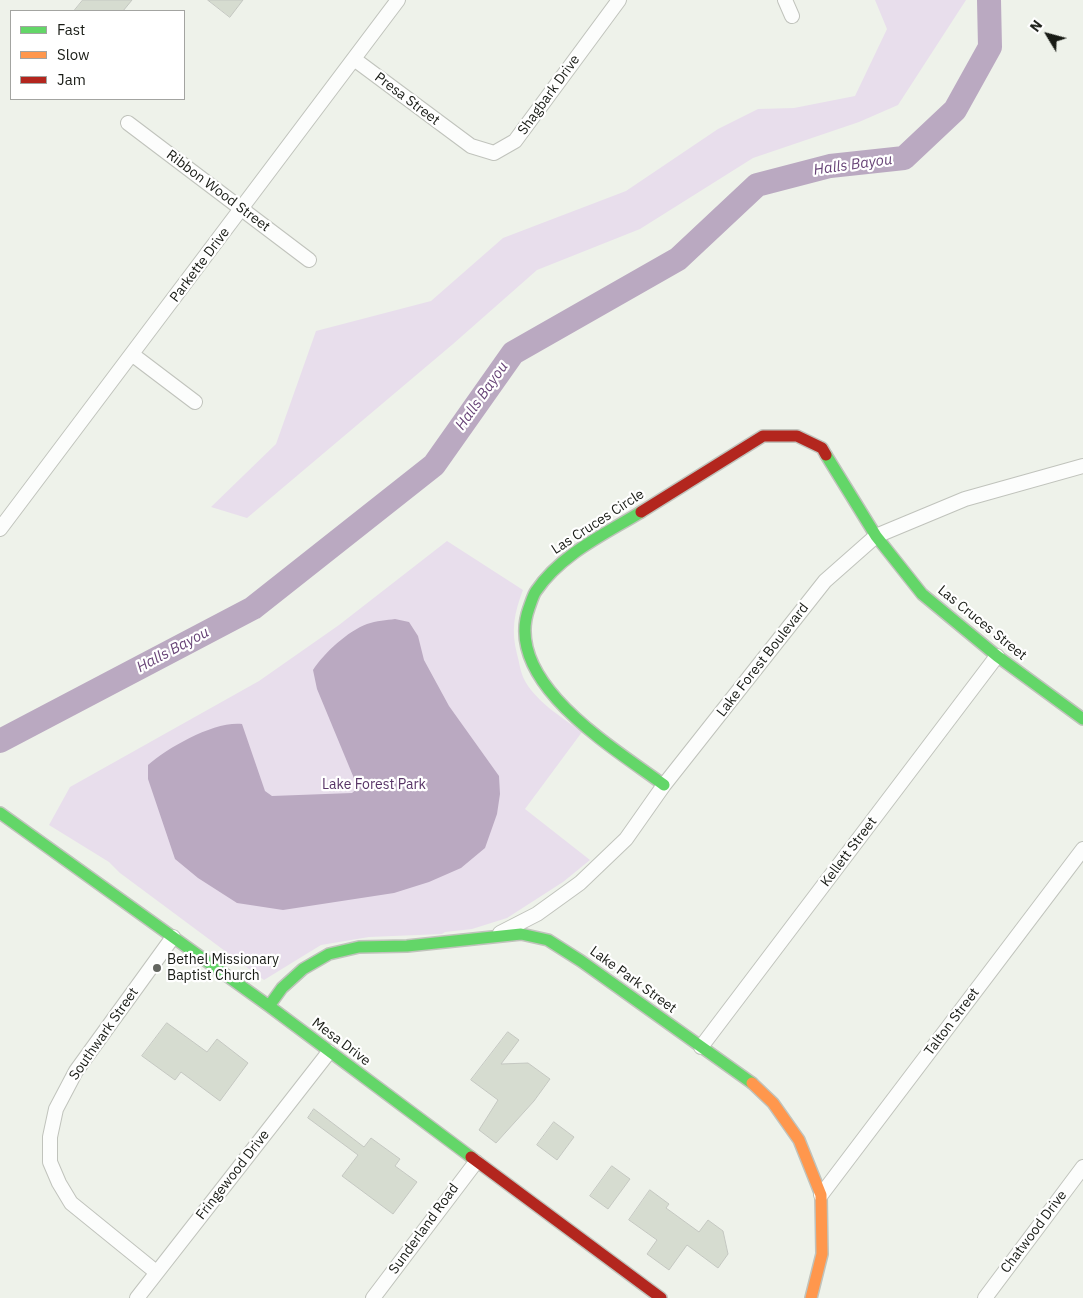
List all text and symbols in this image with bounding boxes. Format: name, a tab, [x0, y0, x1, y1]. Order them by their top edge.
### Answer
legend	[10, 10, 185, 100]
north arrow	[1023, 10, 1073, 60]
text: N	[1026, 17, 1046, 35]
text: Fast	[57, 20, 85, 39]
text: Slow	[57, 45, 90, 64]
street label: Shagbark Drive	[514, 52, 584, 138]
street label: Presa Street	[371, 69, 443, 129]
text: Jam	[57, 70, 86, 89]
street label: Ribbon Wood Street	[163, 147, 273, 235]
water label: Halls Bayou	[813, 151, 893, 179]
street label: Parkette Drive	[167, 224, 233, 306]
water label: Halls Bayou	[452, 358, 512, 434]
street label: Las Cruces Circle	[549, 486, 647, 558]
street label: Las Cruces Street	[934, 582, 1030, 664]
street label: Lake Forest Boulevard	[713, 600, 813, 720]
water label: Halls Bayou	[134, 623, 212, 677]
park label: Lake Forest Park	[322, 777, 426, 793]
street label: Kellett Street	[817, 814, 881, 890]
street label: Lake Park Street	[587, 943, 679, 1017]
place label: Bethel Missionary Baptist Church	[167, 952, 279, 984]
marker: Bethel Missionary Baptist Church	[151, 962, 163, 974]
street label: Southwark Street	[66, 985, 142, 1083]
street label: Talton Street	[921, 985, 983, 1059]
street label: Mesa Drive	[308, 1014, 374, 1070]
street label: Fringewood Drive	[193, 1127, 273, 1223]
street label: Sunderland Road	[386, 1180, 462, 1278]
street label: Chatwood Drive	[997, 1187, 1071, 1277]

